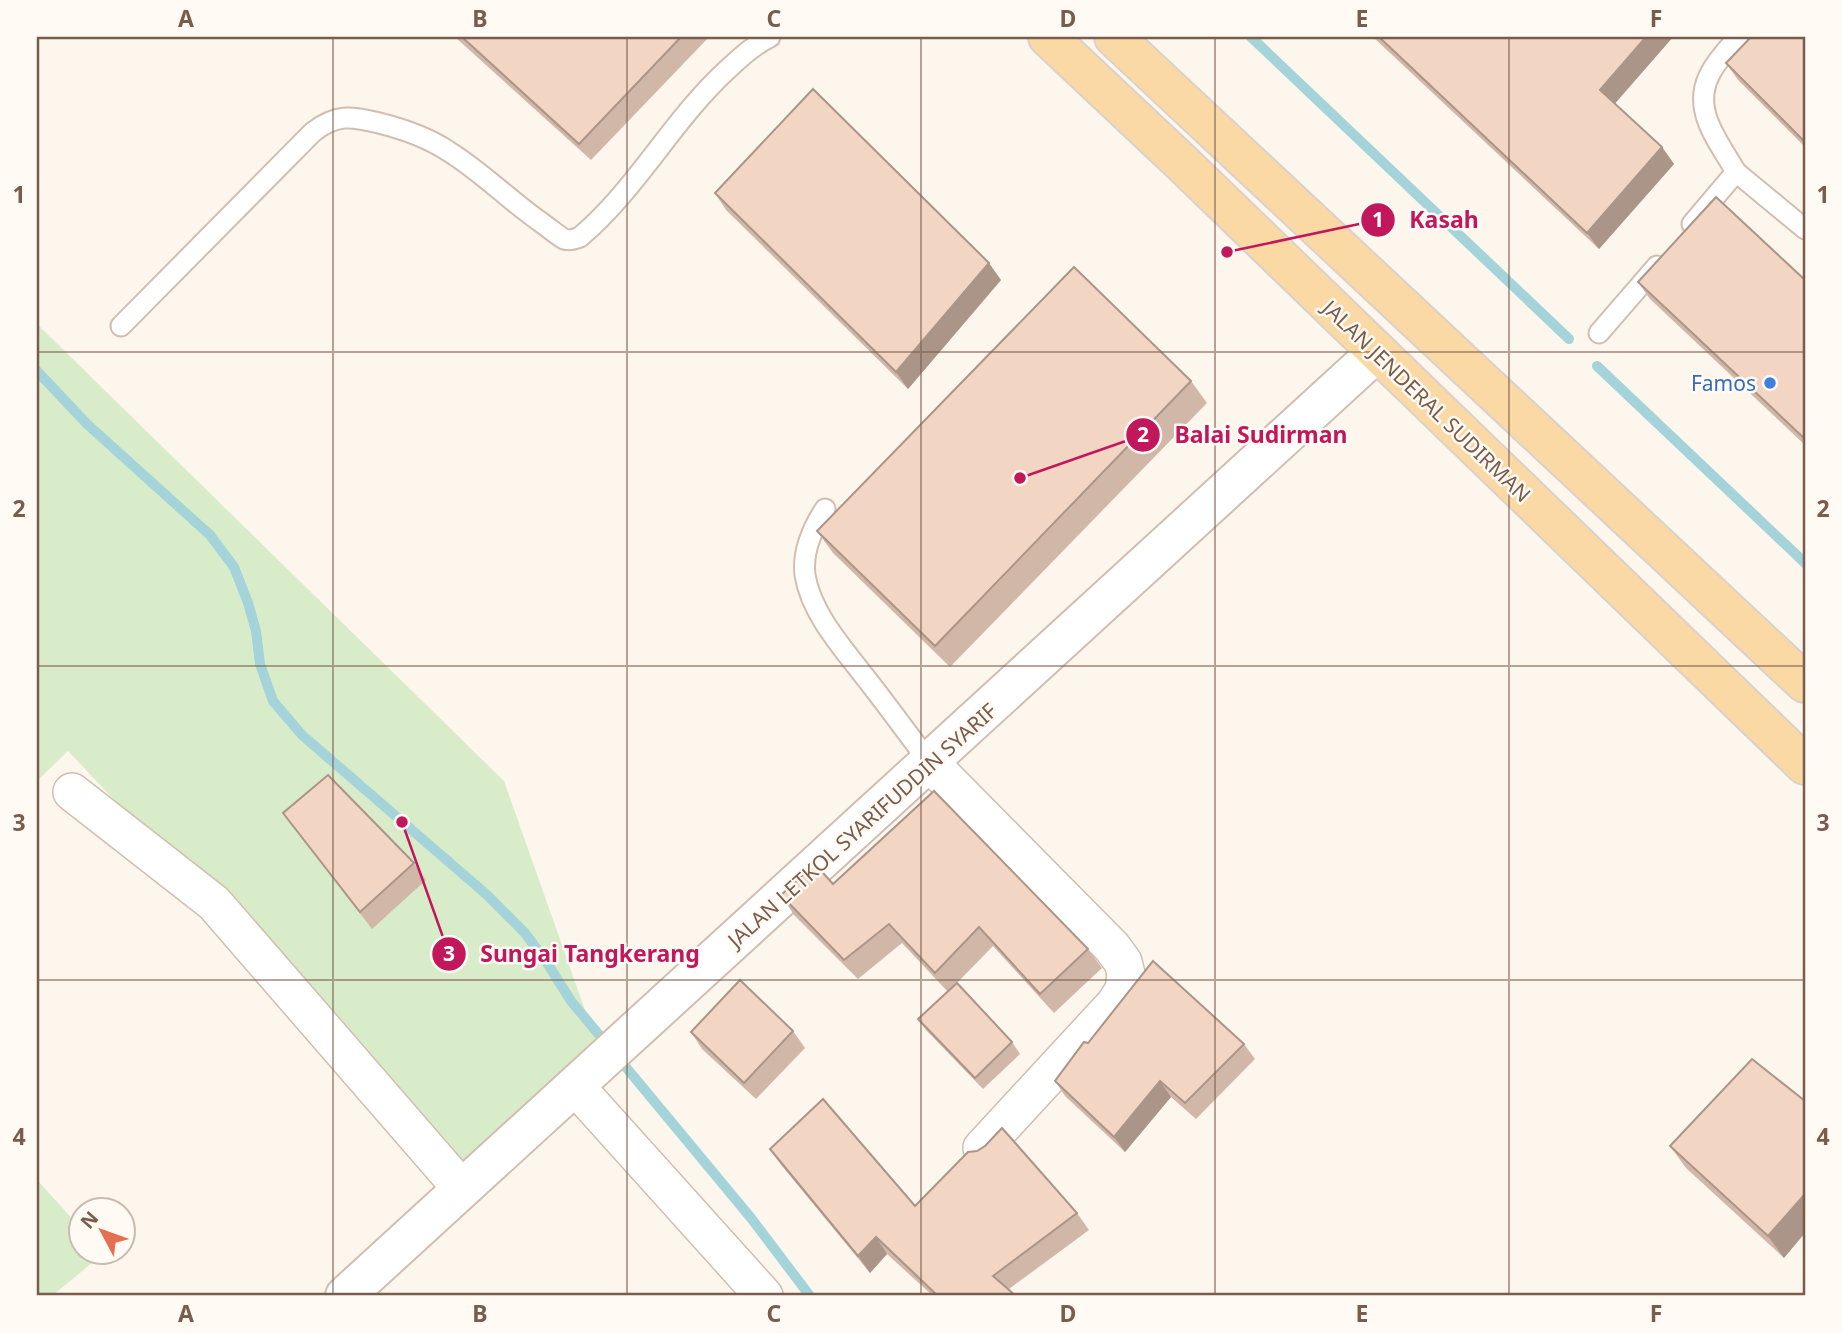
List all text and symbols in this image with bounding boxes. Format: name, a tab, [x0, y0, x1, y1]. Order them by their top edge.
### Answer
text: A	[178, 2, 194, 34]
text: B	[472, 2, 488, 34]
text: C	[767, 2, 782, 34]
text: D	[1060, 2, 1076, 34]
text: E	[1356, 2, 1368, 34]
text: F	[1650, 2, 1662, 34]
text: 1	[12, 178, 26, 210]
text: 1	[1816, 178, 1830, 210]
callout: Kasah	[1361, 198, 1493, 242]
text: Kasah	[1409, 203, 1479, 235]
text: 1	[1372, 205, 1384, 233]
street label: JALAN JENDERAL SUDIRMAN	[1315, 293, 1537, 508]
place label: Famos	[1691, 369, 1756, 397]
marker: Famos	[1762, 375, 1778, 391]
callout: Balai Sudirman	[1126, 413, 1362, 457]
text: Balai Sudirman	[1174, 418, 1348, 450]
text: 2	[1137, 420, 1149, 448]
text: 2	[12, 492, 26, 524]
text: 2	[1816, 492, 1830, 524]
street label: JALAN LETKOL SYARIFUDDIN SYARIF	[720, 697, 1002, 955]
text: 3	[12, 806, 26, 838]
text: 3	[1816, 806, 1830, 838]
callout: Sungai Tangkerang	[432, 932, 714, 976]
text: Sungai Tangkerang	[480, 937, 700, 969]
text: 3	[443, 939, 455, 967]
text: 4	[12, 1120, 26, 1152]
text: 4	[1816, 1120, 1830, 1152]
north arrow	[66, 1196, 136, 1266]
text: N	[74, 1205, 104, 1234]
text: A	[178, 1297, 194, 1329]
text: B	[472, 1297, 488, 1329]
text: C	[767, 1297, 782, 1329]
text: D	[1060, 1297, 1076, 1329]
text: E	[1356, 1297, 1368, 1329]
text: F	[1650, 1297, 1662, 1329]

